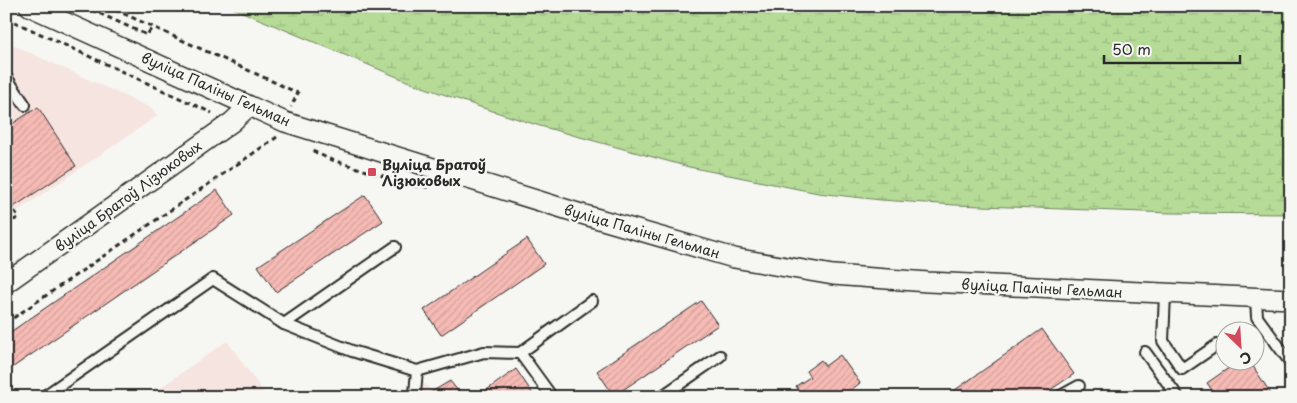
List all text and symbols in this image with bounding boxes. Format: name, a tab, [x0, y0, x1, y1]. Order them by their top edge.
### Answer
scale bar	[1104, 32, 1241, 64]
text: 50 m	[1112, 37, 1151, 60]
street label: вуліца Паліны Гельман	[138, 47, 294, 131]
street label: вуліца Братоў Лізюковых	[50, 135, 206, 257]
place label: Вуліца Братоў Лізюковых	[382, 154, 486, 191]
marker: Вуліца Братоў Лізюковых	[366, 166, 378, 178]
street label: вуліца Паліны Гельман	[562, 199, 722, 263]
street label: вуліца Паліны Гельман	[961, 273, 1123, 303]
north arrow	[1214, 320, 1264, 370]
text: С	[1236, 346, 1255, 370]

